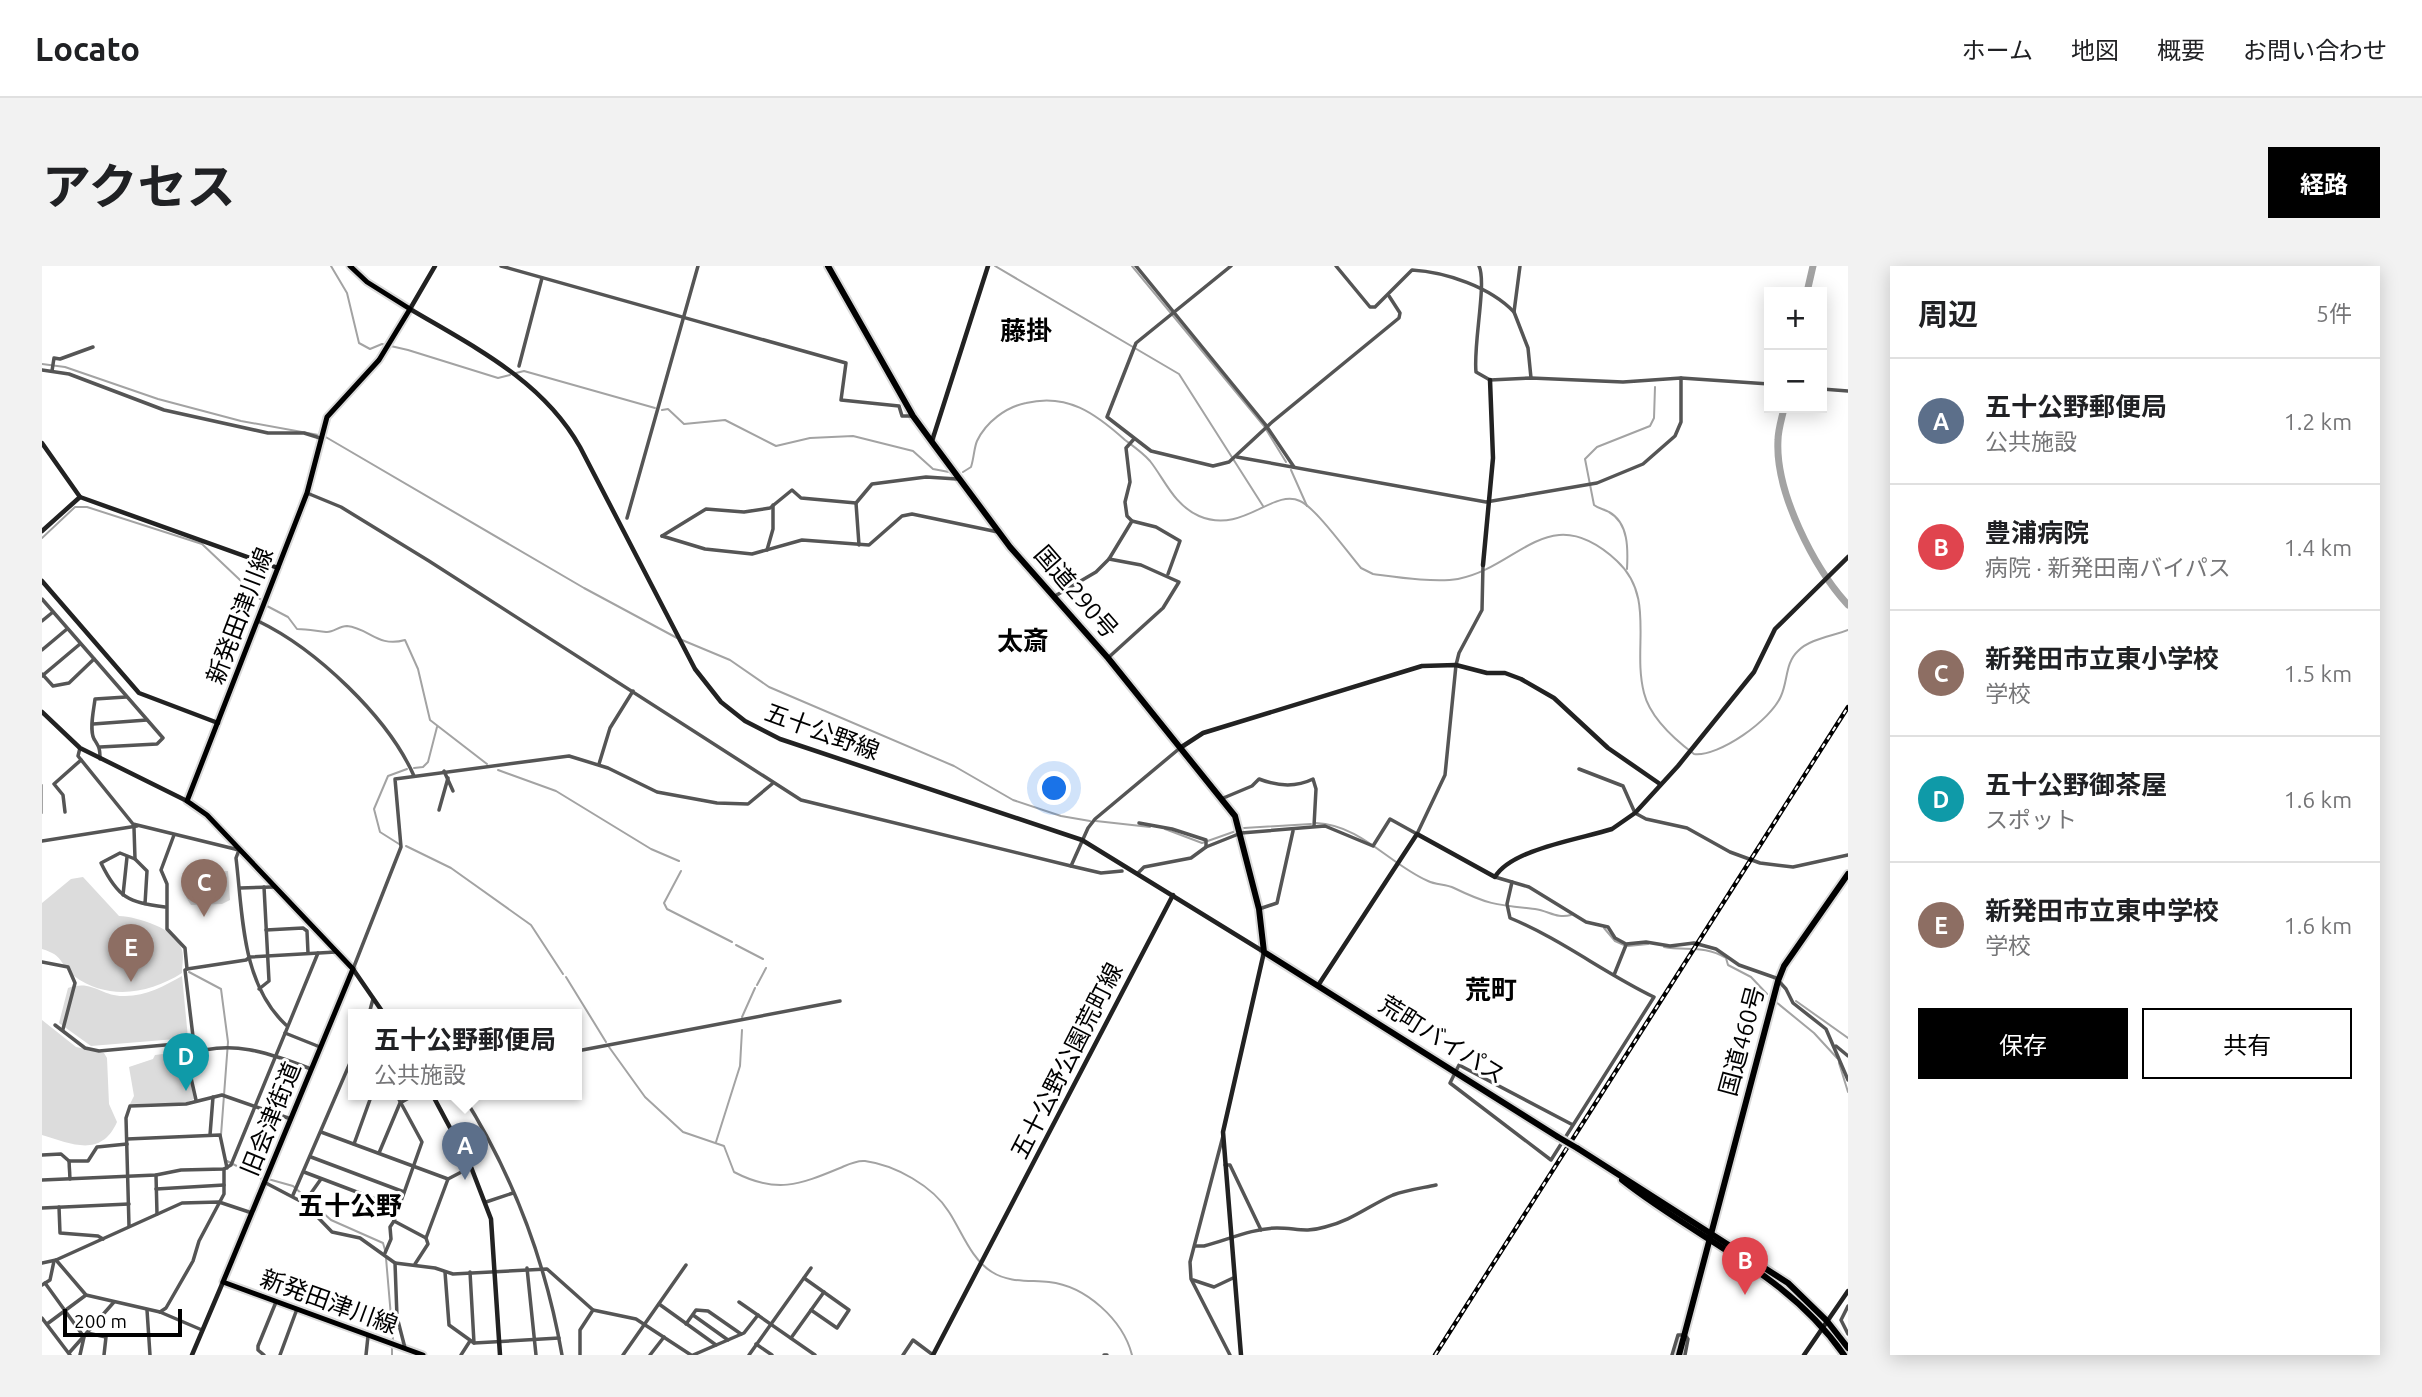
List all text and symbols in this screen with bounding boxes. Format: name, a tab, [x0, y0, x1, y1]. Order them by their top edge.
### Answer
text: Locato	[35, 30, 140, 67]
text: ホーム	[1962, 37, 2033, 64]
text: 地図	[2071, 37, 2119, 64]
text: 概要	[2157, 37, 2205, 64]
text: お問い合わせ	[2243, 37, 2387, 64]
button: 経路	[2268, 147, 2380, 218]
text: アクセス	[42, 158, 236, 213]
map controls	[1764, 287, 1827, 413]
button: +	[1764, 287, 1827, 350]
text: 周辺	[1918, 297, 1978, 331]
text: 5件	[2316, 301, 2352, 326]
district label: 藤掛	[1000, 316, 1052, 345]
button: −	[1764, 350, 1827, 413]
text: 五十公野郵便局	[1985, 392, 2167, 421]
text: A	[1933, 409, 1949, 434]
text: 1.2 km	[2284, 409, 2352, 434]
text: 公共施設	[1985, 429, 2077, 454]
text: 豊浦病院	[1985, 518, 2089, 547]
text: B	[1933, 535, 1949, 560]
text: 1.4 km	[2284, 535, 2352, 560]
street label: 国道290号	[1029, 540, 1124, 643]
street label: 新発田津川線	[201, 544, 278, 688]
text: 病院 · 新発田南バイパス	[1985, 555, 2231, 580]
district label: 太斎	[997, 626, 1049, 655]
text: 新発田市立東小学校	[1985, 644, 2219, 673]
text: C	[1934, 661, 1948, 686]
text: 1.5 km	[2284, 661, 2352, 686]
text: 学校	[1985, 681, 2031, 706]
street label: 五十公野線	[761, 698, 883, 765]
text: 五十公野御茶屋	[1985, 770, 2167, 799]
your location	[1037, 771, 1071, 805]
text: D	[1933, 787, 1949, 812]
text: 1.6 km	[2284, 787, 2352, 812]
text: スポット	[1985, 807, 2077, 832]
pin: C	[181, 859, 227, 917]
text: 新発田市立東中学校	[1985, 896, 2219, 925]
text: E	[1934, 913, 1948, 938]
text: 1.6 km	[2284, 913, 2352, 938]
pin: E	[108, 924, 154, 982]
text: 学校	[1985, 933, 2031, 958]
street label: 五十公野公園荒町線	[1005, 958, 1128, 1163]
district label: 荒町	[1465, 975, 1517, 1004]
street label: 国道460号	[1714, 983, 1769, 1099]
street label: 荒町バイパス	[1374, 990, 1510, 1089]
button: 保存	[1918, 1008, 2128, 1079]
button: 共有	[2142, 1008, 2352, 1079]
popup	[348, 1009, 582, 1100]
text: 五十公野郵便局	[374, 1025, 556, 1054]
pin: D	[163, 1033, 209, 1091]
street label: 旧会津街道	[236, 1058, 306, 1180]
text: 公共施設	[374, 1062, 466, 1087]
pin: A	[442, 1122, 488, 1180]
district label: 五十公野	[298, 1191, 402, 1220]
pin: B	[1722, 1237, 1768, 1295]
street label: 新発田津川線	[257, 1264, 401, 1339]
scale bar	[63, 1306, 182, 1338]
text: 200 m	[74, 1310, 127, 1332]

